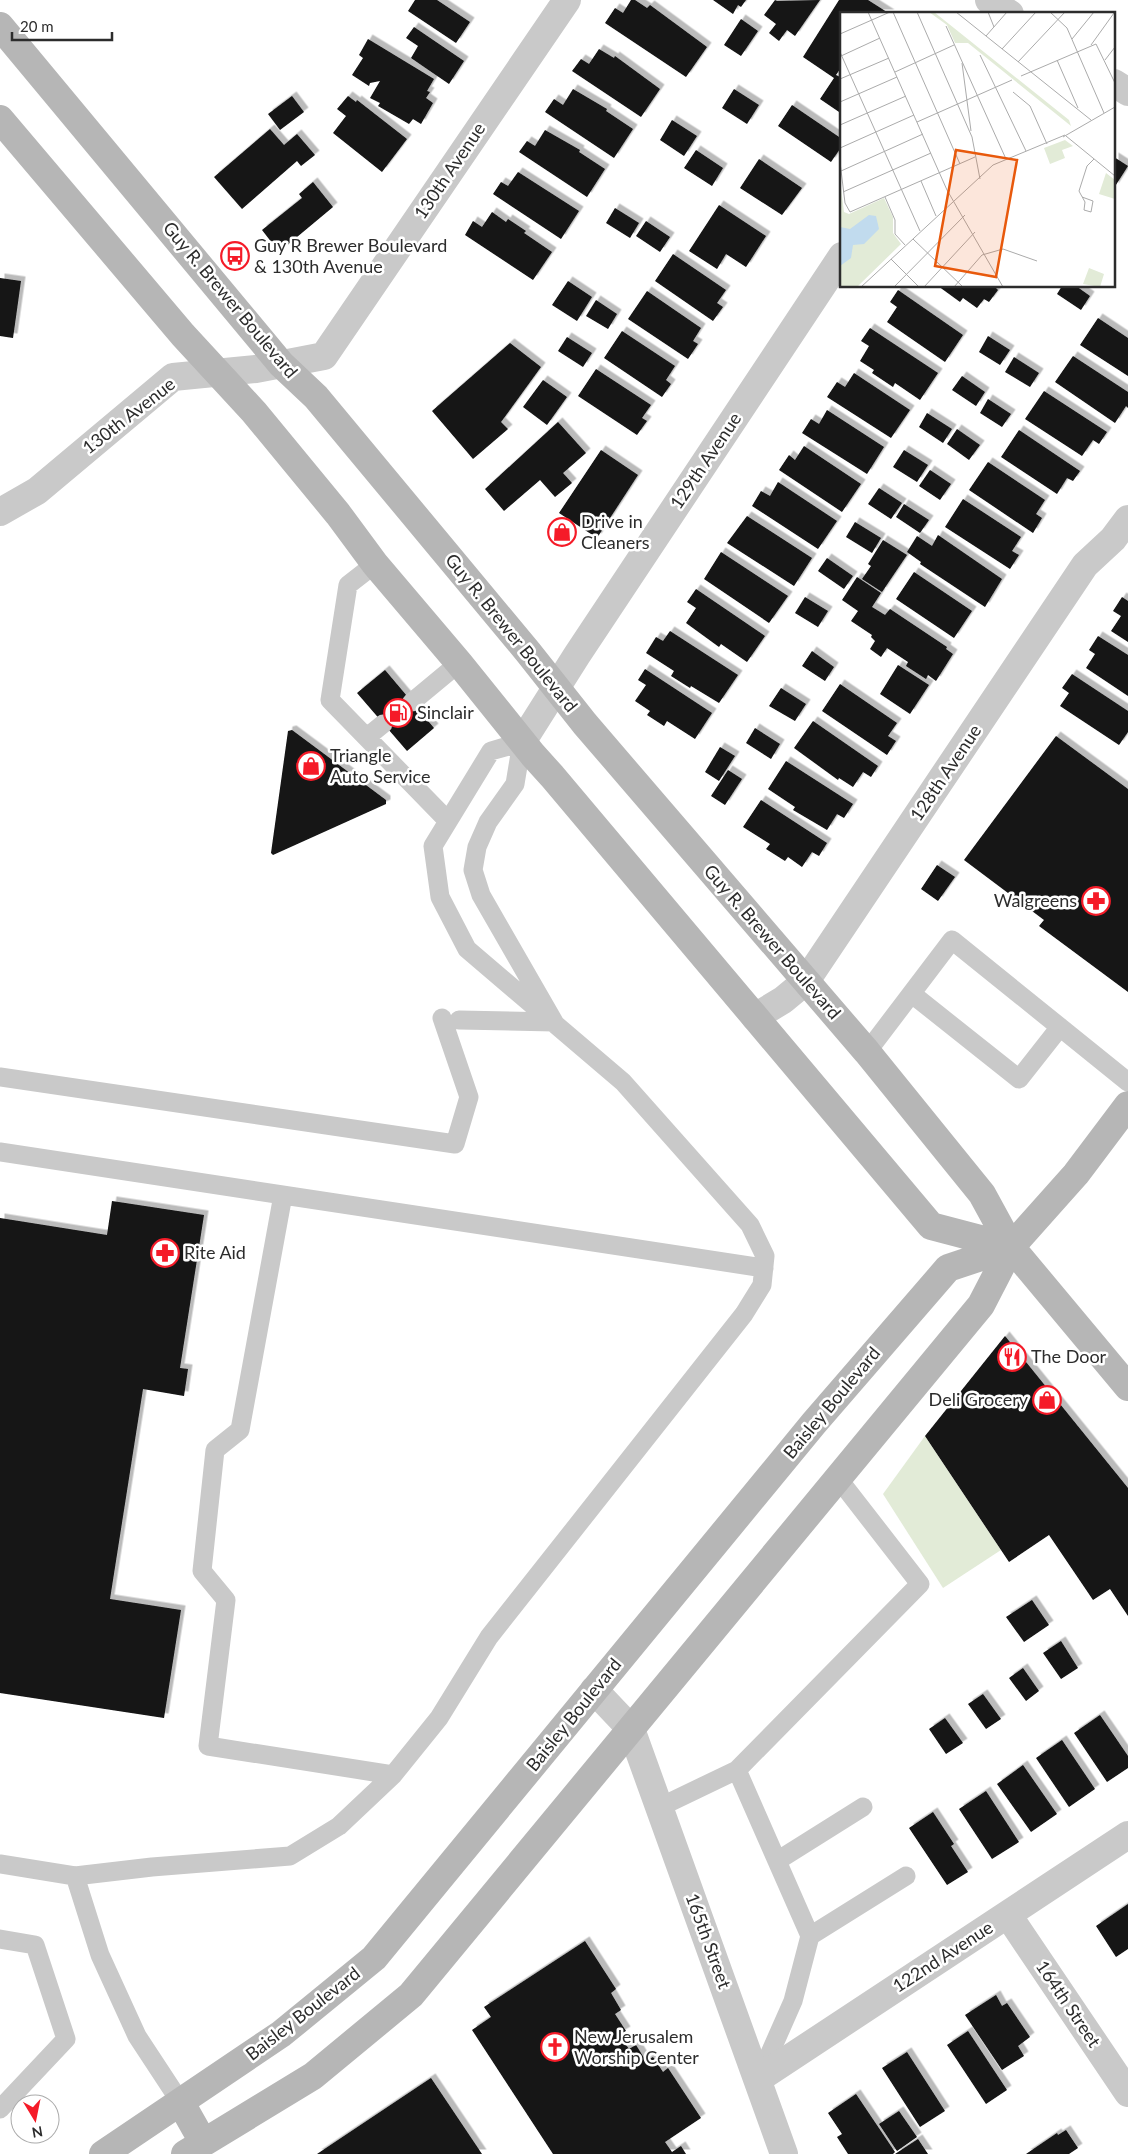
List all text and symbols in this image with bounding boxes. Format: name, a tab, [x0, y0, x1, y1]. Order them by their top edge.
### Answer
scale bar	[12, 10, 112, 42]
inset map	[840, 12, 1116, 288]
text: 20 m	[20, 17, 54, 35]
street label: 130th Avenue	[409, 118, 489, 223]
street label: Guy R. Brewer Boulevard	[159, 217, 303, 382]
place label: Guy R Brewer Boulevard & 130th Avenue	[254, 234, 447, 277]
bus stop icon: Guy R Brewer Boulevard & 130th Avenue	[220, 241, 250, 271]
street label: 130th Avenue	[78, 372, 179, 458]
street label: 129th Avenue	[665, 408, 745, 513]
place label: Drive in Cleaners	[581, 510, 650, 553]
shop icon: Drive in Cleaners	[547, 517, 577, 547]
street label: Guy R. Brewer Boulevard	[441, 549, 582, 716]
fuel station icon: Sinclair	[383, 698, 413, 728]
place label: Sinclair	[417, 701, 474, 723]
street label: 128th Avenue	[905, 720, 985, 825]
place label: Triangle Auto Service	[330, 744, 431, 787]
shop icon: Triangle Auto Service	[296, 751, 326, 781]
street label: Guy R. Brewer Boulevard	[700, 860, 846, 1023]
pharmacy icon: Walgreens	[1081, 886, 1111, 916]
place label: Walgreens	[994, 889, 1077, 911]
pharmacy icon: Rite Aid	[150, 1238, 180, 1268]
place label: Rite Aid	[184, 1241, 246, 1263]
street label: Baisley Boulevard	[778, 1342, 884, 1463]
restaurant icon: The Door	[997, 1342, 1027, 1372]
place label: The Door	[1031, 1345, 1107, 1367]
shop icon: Deli Grocery	[1032, 1385, 1062, 1415]
place label: Deli Grocery	[929, 1388, 1029, 1410]
street label: Baisley Boulevard	[521, 1653, 626, 1775]
street label: 165th Street	[682, 1890, 737, 1992]
street label: 122nd Avenue	[888, 1916, 997, 1997]
street label: 164th Street	[1032, 1956, 1106, 2051]
street label: Baisley Boulevard	[241, 1962, 364, 2065]
place label: New Jerusalem Worship Center	[574, 2025, 699, 2068]
church icon: New Jerusalem Worship Center	[540, 2032, 570, 2062]
north arrow	[10, 2094, 60, 2144]
text: N	[31, 2123, 44, 2142]

